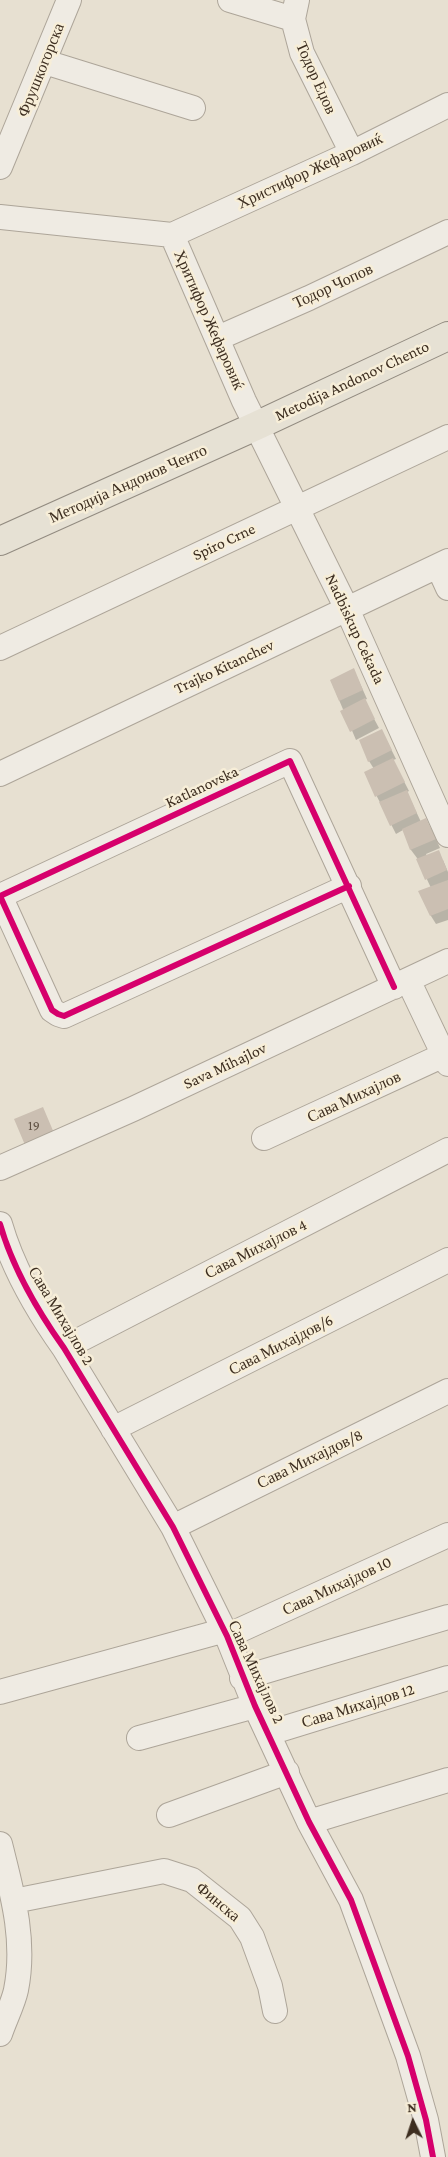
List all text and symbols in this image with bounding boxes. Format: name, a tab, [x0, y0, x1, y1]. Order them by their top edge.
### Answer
street label: Фрушкогорска	[13, 20, 69, 120]
street label: Тодор Еџов	[292, 39, 340, 117]
street label: Христифор Жефаровиќ	[234, 129, 386, 213]
street label: Хритифор Жефаровиќ	[169, 247, 249, 393]
street label: Тодор Чопов	[290, 259, 376, 313]
street label: Metodija Andonov Chento	[272, 337, 432, 425]
street label: Методија Андонов Ченто	[46, 440, 210, 528]
street label: Spiro Crne	[190, 519, 258, 565]
street label: Nadbiskup Cekada	[321, 571, 389, 687]
street label: Trajko Kitanchev	[171, 635, 277, 699]
street label: Katlanovska	[162, 762, 242, 812]
street label: Sava Mihajlov	[180, 1038, 270, 1094]
street label: Сава Михајлов	[304, 1067, 404, 1127]
house number: 19	[28, 1118, 40, 1134]
street label: Сава Михајлов 4	[202, 1215, 310, 1283]
street label: Сава Михајлов 2	[24, 1263, 98, 1369]
street label: Сава Михајдов/6	[226, 1310, 336, 1380]
street label: Сава Михајдов/8	[254, 1425, 366, 1493]
street label: Сава Михајдов 10	[279, 1552, 395, 1620]
street label: Сава Михајлов 2	[224, 1617, 288, 1727]
street label: Сава Михајдов 12	[299, 1680, 417, 1732]
street label: Финска	[192, 1878, 244, 1926]
north arrow	[388, 2097, 438, 2147]
text: N	[407, 2099, 417, 2115]

